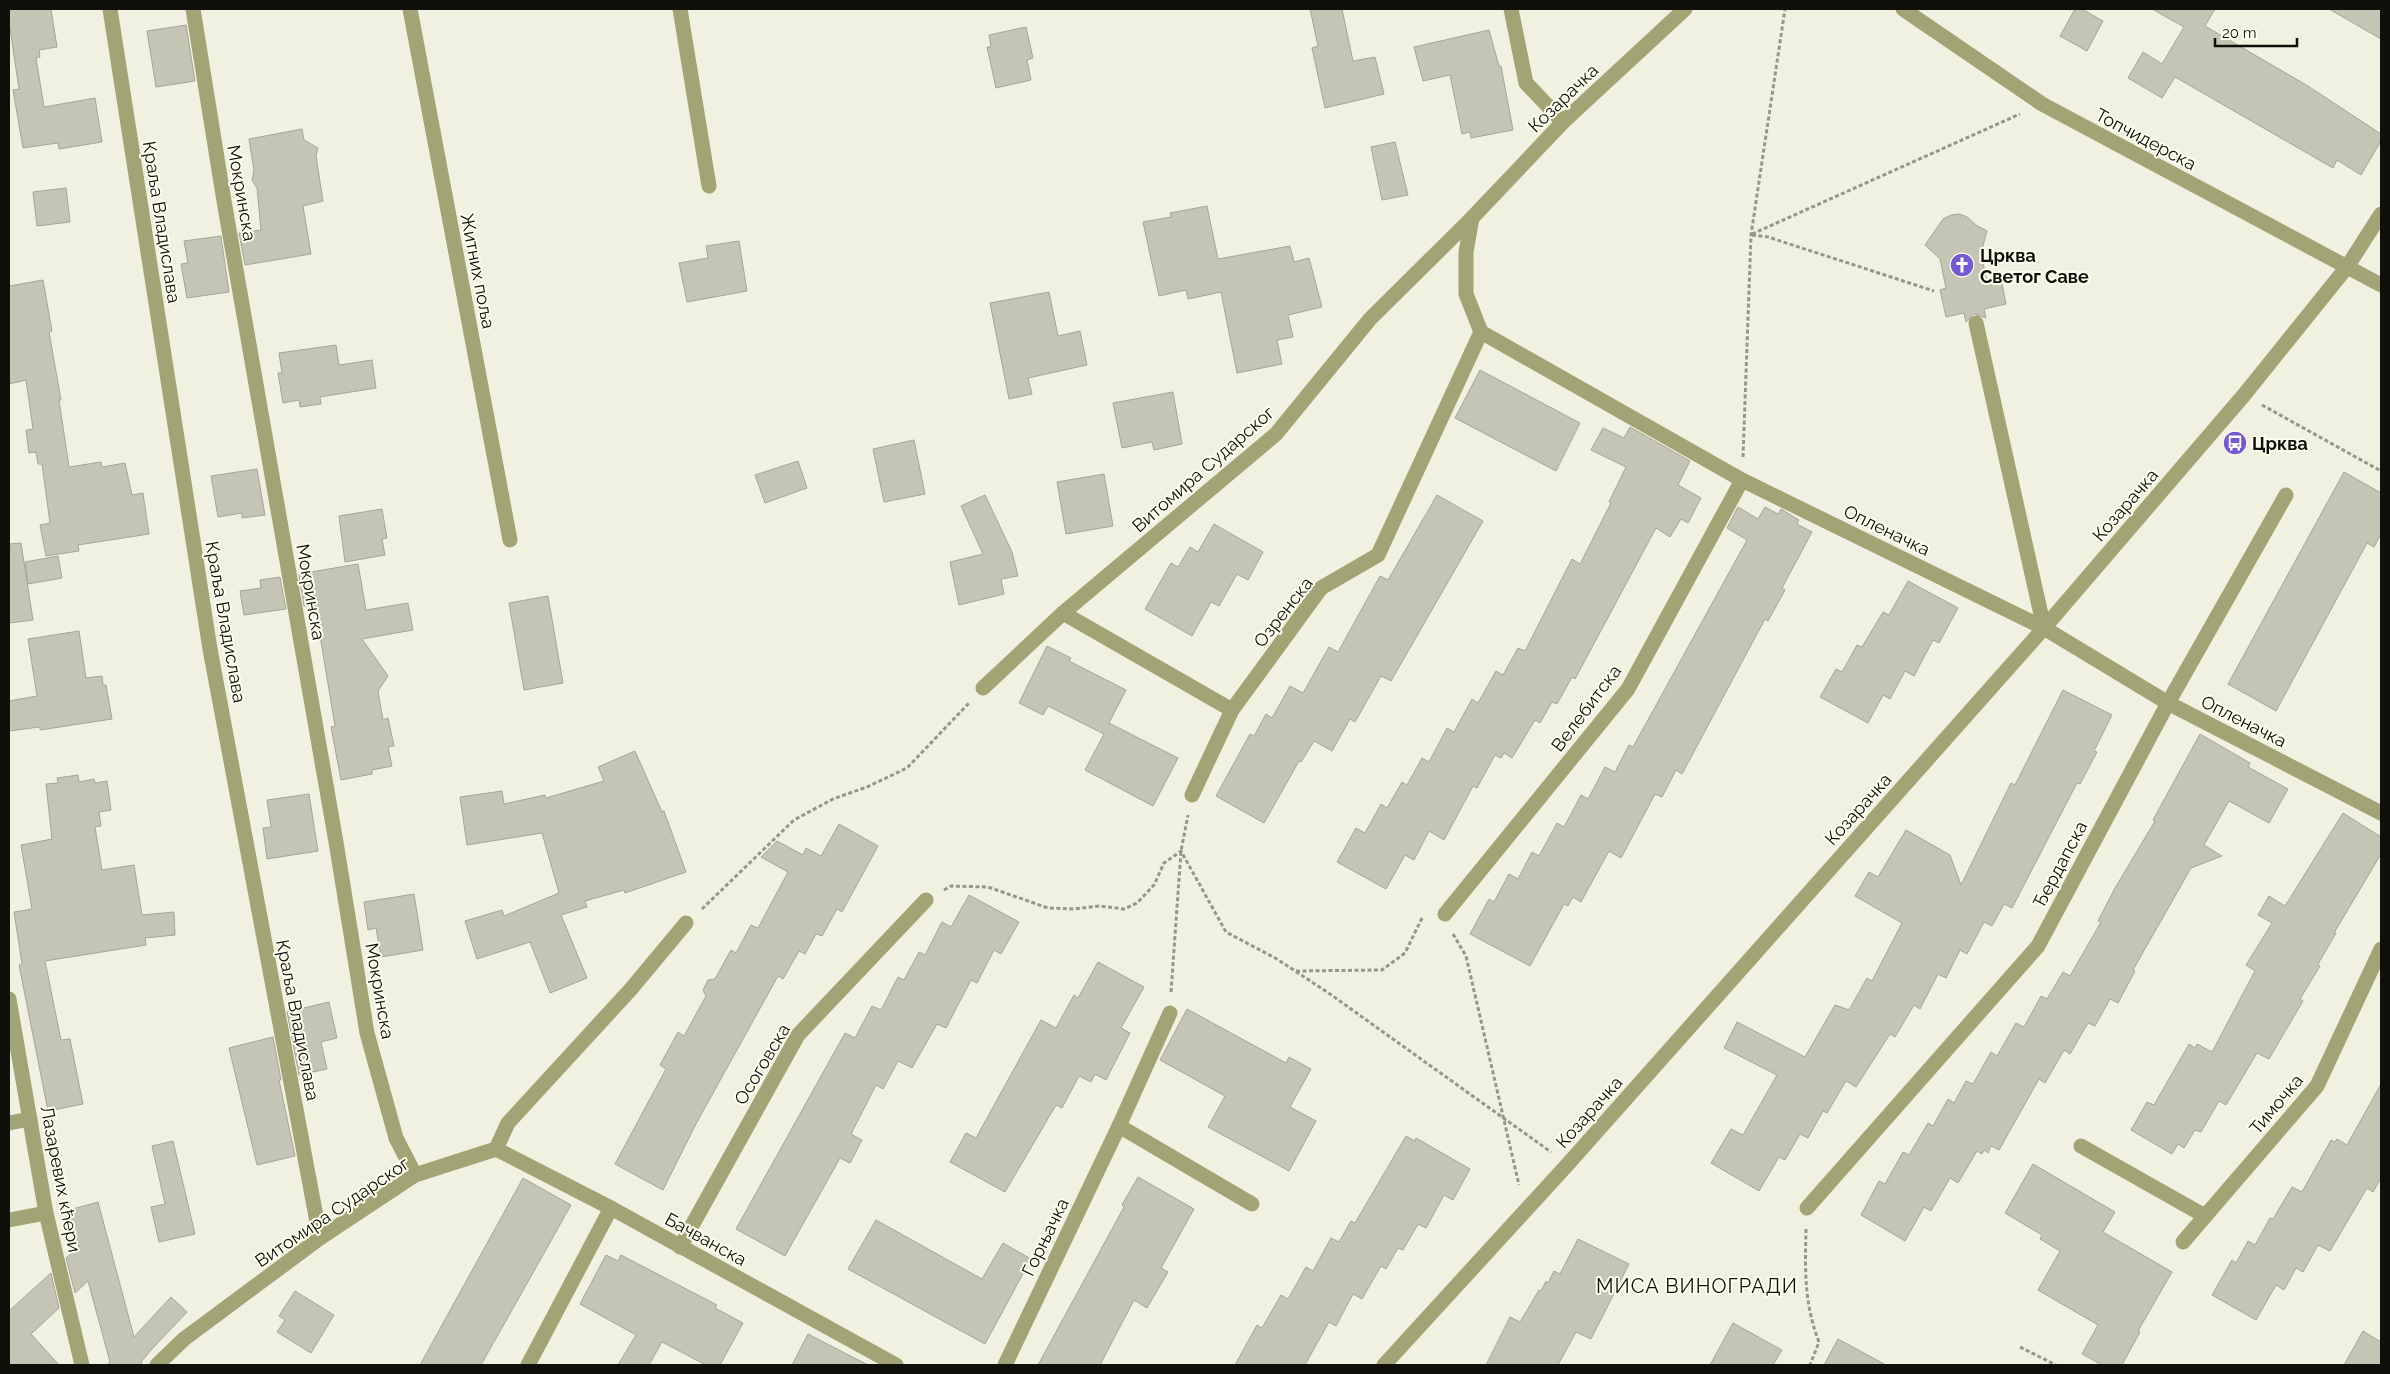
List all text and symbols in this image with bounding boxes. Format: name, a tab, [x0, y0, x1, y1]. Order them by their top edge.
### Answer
scale bar	[2215, 15, 2298, 47]
text: 20 m	[2222, 24, 2257, 42]
street label: Козарачка	[1524, 60, 1602, 136]
street label: Топчидерска	[2092, 104, 2200, 174]
street label: Краља Владислава	[139, 140, 185, 304]
street label: Мокринска	[223, 143, 261, 243]
street label: Житних поља	[457, 212, 499, 330]
place label: Црква Светог Саве	[1980, 245, 2089, 287]
church icon: Црква Светог Саве	[1949, 252, 1975, 278]
street label: Витомира Сударског	[1128, 402, 1278, 536]
bus stop icon: Црква	[2222, 430, 2248, 456]
place label: Црква	[2252, 433, 2308, 454]
street label: Козарачка	[2088, 465, 2162, 545]
street label: Опленачка	[1841, 500, 1933, 560]
street label: Краља Владислава	[201, 540, 251, 704]
street label: Мокринска	[292, 542, 330, 642]
street label: Озренска	[1249, 573, 1317, 651]
street label: Велебитска	[1547, 661, 1625, 755]
street label: Опленачка	[2198, 690, 2290, 752]
street label: Козарачка	[1820, 769, 1896, 849]
street label: Ђердапска	[2029, 817, 2091, 911]
street label: Краља Владислава	[272, 938, 324, 1102]
street label: Мокринска	[361, 941, 399, 1041]
street label: Осоговска	[730, 1020, 794, 1108]
street label: Тимочка	[2245, 1070, 2307, 1138]
street label: Козарачка	[1551, 1072, 1627, 1152]
street label: Лазаревих кћери	[36, 1104, 86, 1254]
street label: Витомира Сударског	[251, 1153, 413, 1271]
street label: Горњачка	[1017, 1195, 1073, 1279]
street label: Бачванска	[662, 1208, 750, 1270]
district label: МИСА ВИНОГРАДИ	[1596, 1274, 1798, 1298]

